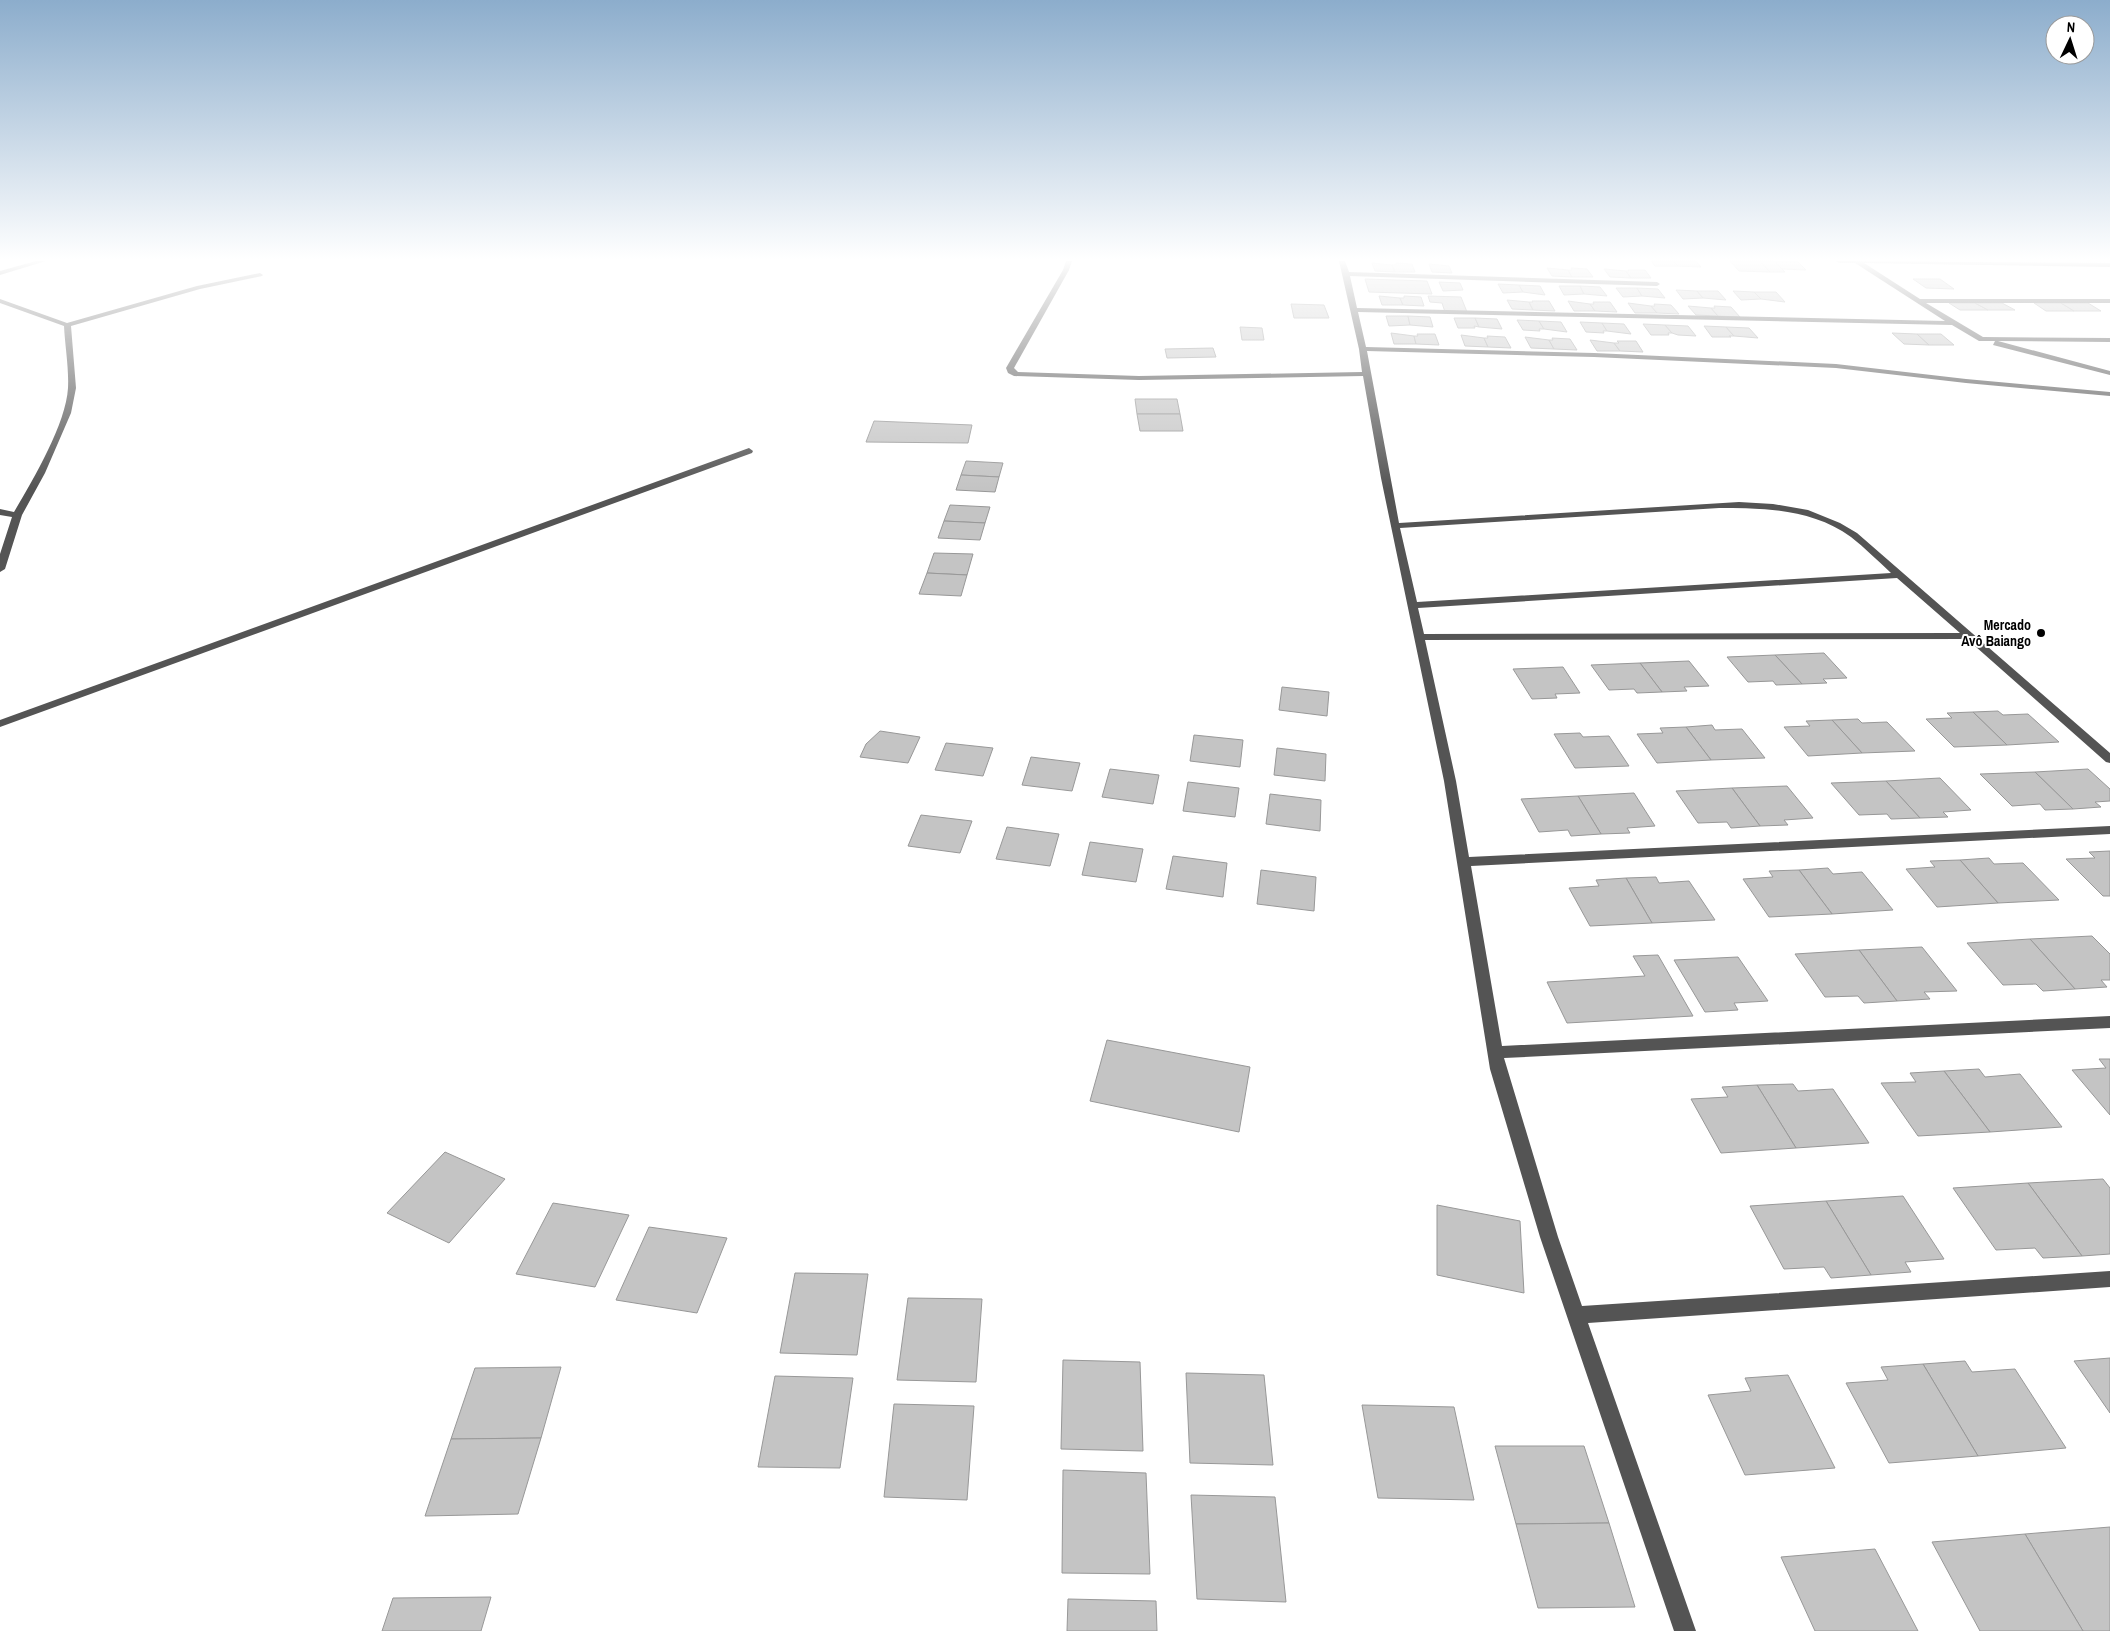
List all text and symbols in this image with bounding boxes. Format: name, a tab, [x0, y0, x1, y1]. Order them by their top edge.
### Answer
north arrow	[2045, 15, 2095, 65]
text: N	[2066, 18, 2076, 36]
place label: Mercado Avô Baiango	[1961, 616, 2031, 650]
marker: Mercado Avô Baiango	[2035, 627, 2047, 639]

